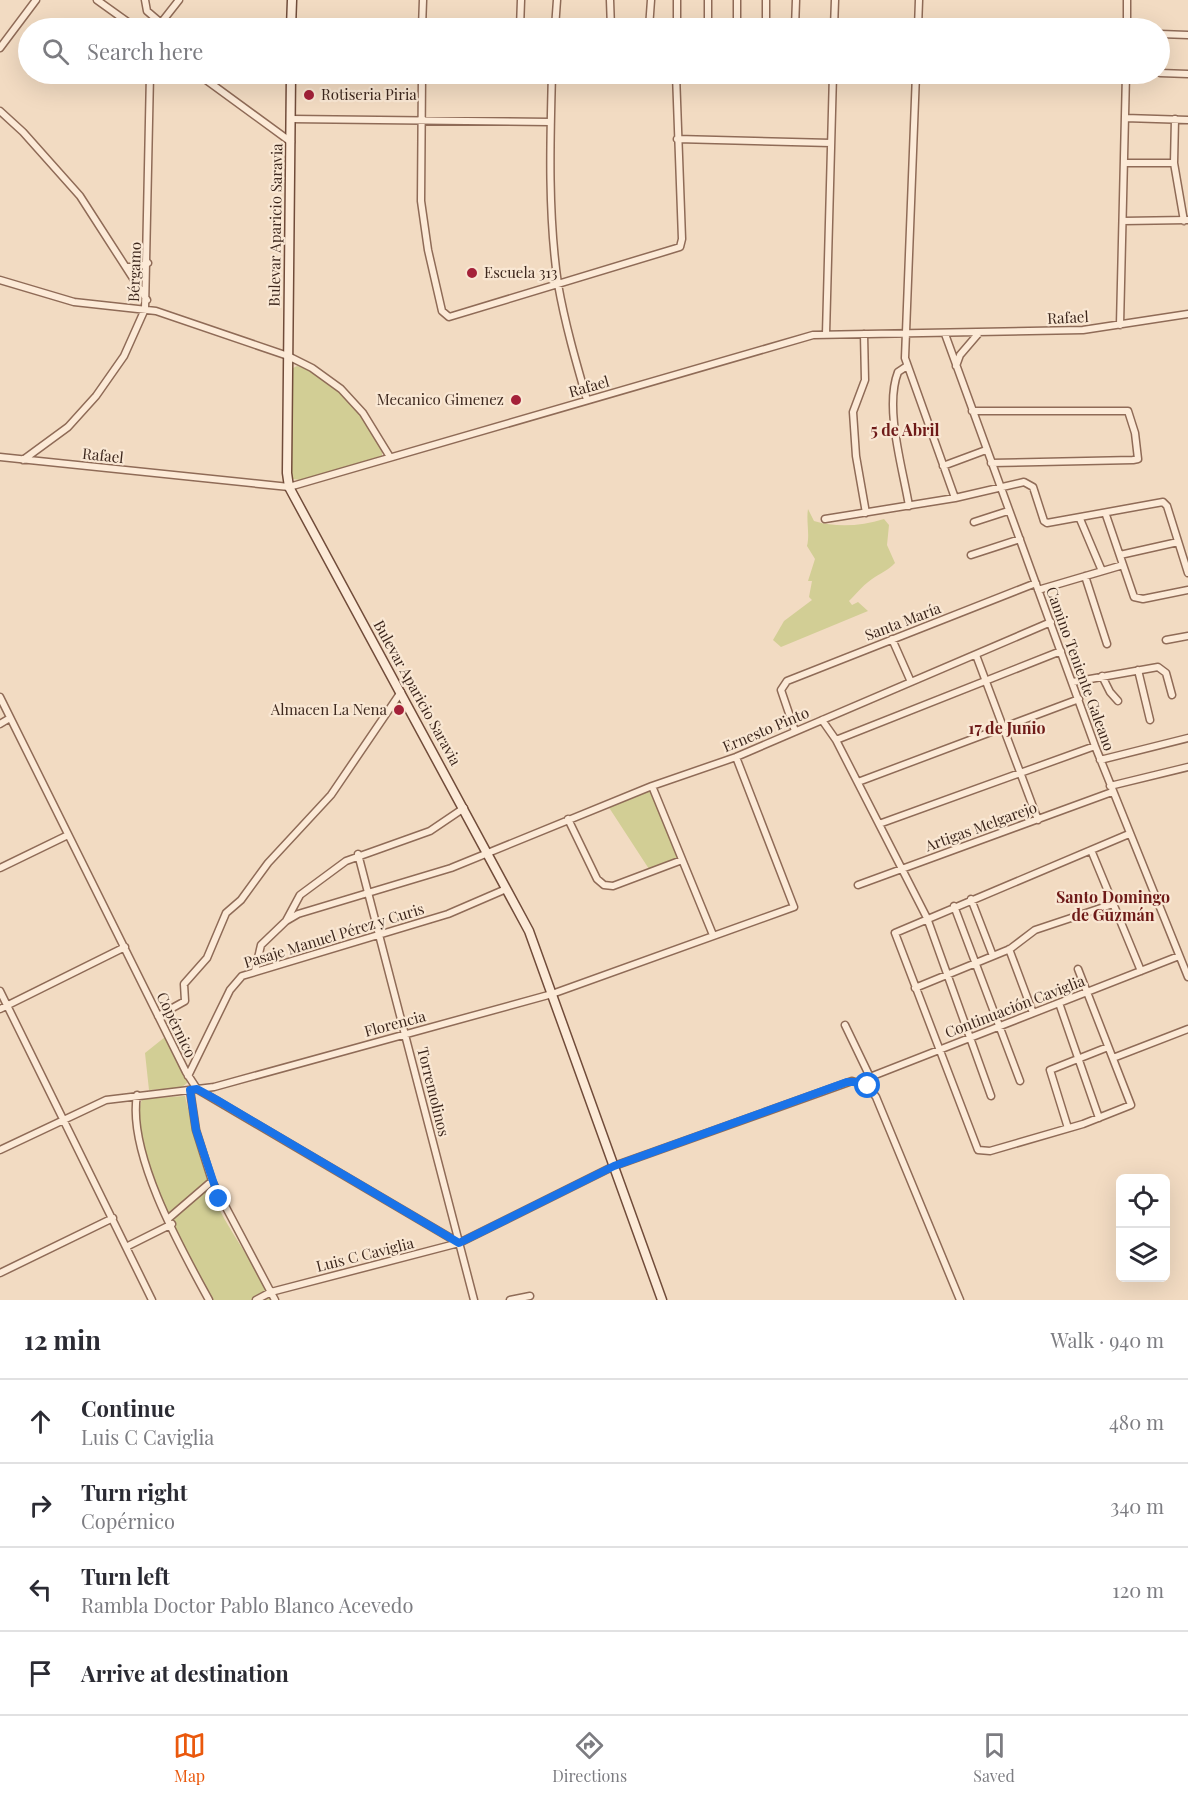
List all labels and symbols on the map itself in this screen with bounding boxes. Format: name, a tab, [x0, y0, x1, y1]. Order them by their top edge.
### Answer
place label: Rotiseria Piria	[321, 84, 417, 104]
marker: Rotiseria Piria	[302, 88, 316, 102]
street label: Bulevar Aparicio Saravia	[264, 143, 286, 307]
street label: Bérgamo	[123, 241, 145, 302]
place label: Escuela 313	[484, 262, 558, 282]
marker: Escuela 313	[465, 266, 479, 280]
street label: Rafael	[1047, 306, 1089, 328]
street label: Rafael	[566, 371, 611, 401]
place label: Mecanico Gimenez	[377, 389, 504, 409]
marker: Mecanico Gimenez	[509, 393, 523, 407]
district label: 5 de Abril	[870, 419, 940, 440]
street label: Rafael	[81, 443, 125, 467]
street label: Camino Teniente Galeano	[1042, 584, 1120, 753]
street label: Santa María	[862, 597, 944, 645]
street label: Bulevar Aparicio Saravia	[370, 616, 466, 769]
place label: Almacen La Nena	[270, 699, 388, 719]
street label: Ernesto Pinto	[719, 702, 812, 756]
marker: Almacen La Nena	[392, 703, 406, 717]
district label: 17 de Junio	[968, 717, 1046, 738]
street label: Artigas Melgarejo	[921, 797, 1039, 856]
district label: Santo Domingo de Guzmán	[1056, 886, 1170, 925]
street label: Pasaje Manuel Pérez y Curis	[241, 898, 426, 972]
street label: Continuación Caviglia	[942, 970, 1088, 1042]
street label: Copérnico	[152, 989, 201, 1061]
street label: Florencia	[362, 1005, 428, 1041]
street label: Torremolinos	[413, 1045, 455, 1139]
route start	[854, 1072, 880, 1098]
route end	[205, 1185, 231, 1211]
street label: Luis C Caviglia	[314, 1232, 416, 1276]

